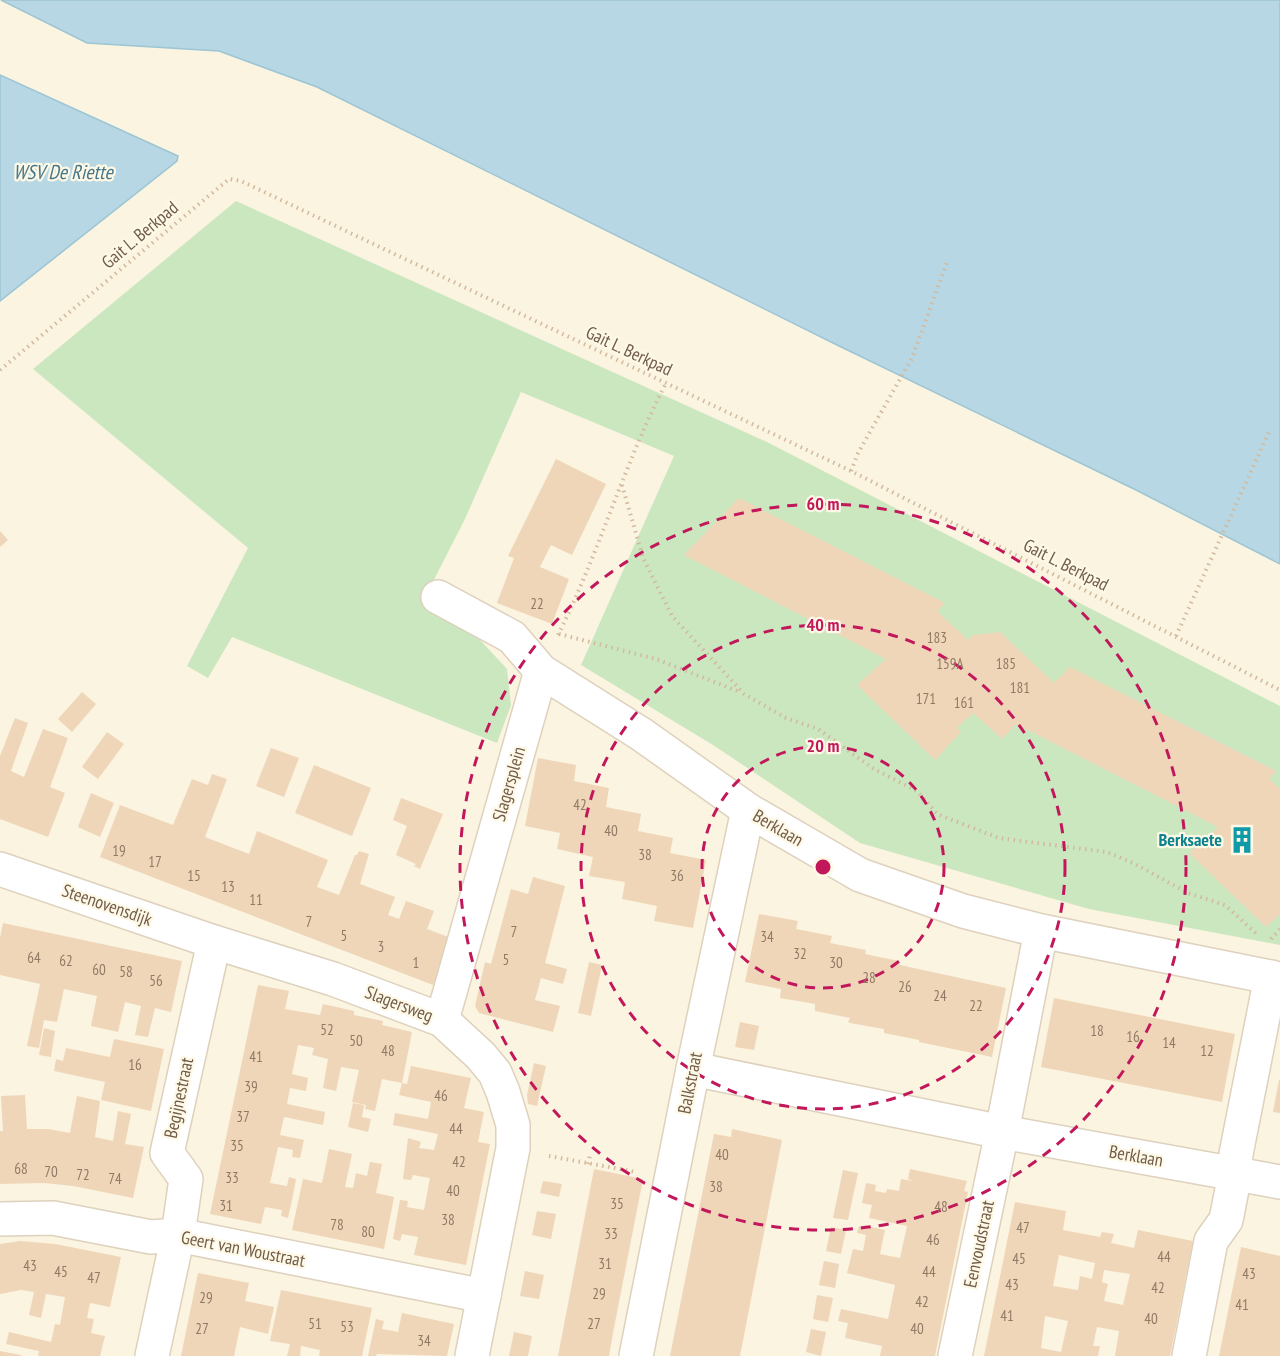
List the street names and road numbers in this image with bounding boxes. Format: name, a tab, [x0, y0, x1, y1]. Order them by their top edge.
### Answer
street label: Gait L. Berkpad	[97, 196, 183, 273]
street label: Gait L. Berkpad	[582, 321, 676, 381]
street label: Gait L. Berkpad	[1020, 533, 1113, 596]
street label: Slagersplein	[487, 744, 530, 824]
street label: Berklaan	[749, 804, 808, 851]
street label: Steenovensdijk	[59, 878, 155, 931]
street label: Slagersweg	[362, 980, 436, 1027]
street label: Balkstraat	[672, 1050, 707, 1116]
street label: Begijnestraat	[159, 1055, 198, 1140]
street label: Berklaan	[1107, 1139, 1165, 1172]
street label: Eenvoudstraat	[958, 1198, 999, 1290]
street label: Geert van Woustraat	[179, 1225, 307, 1272]

